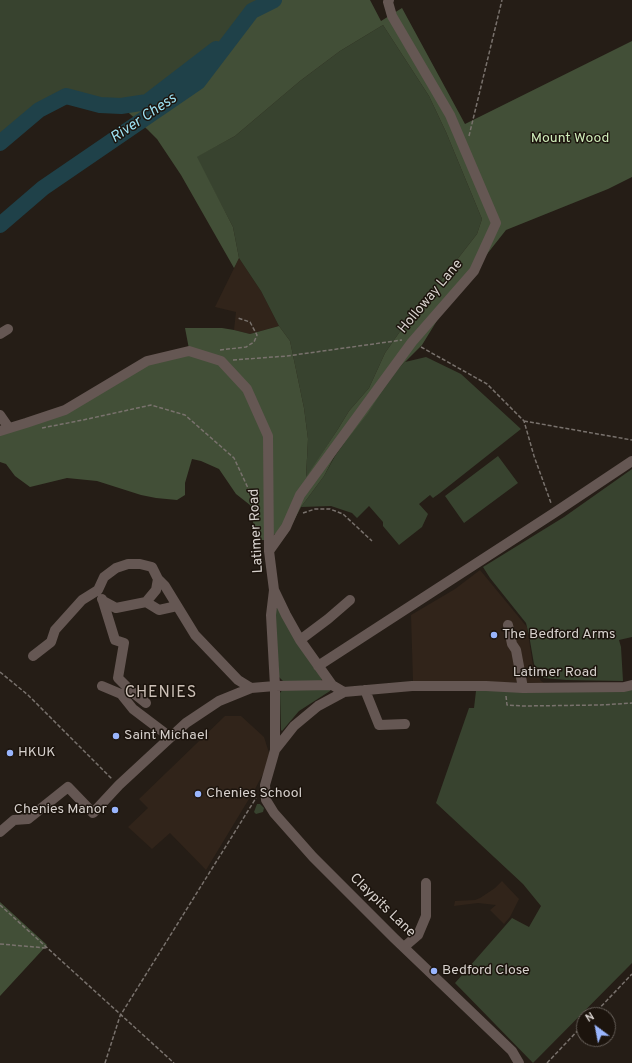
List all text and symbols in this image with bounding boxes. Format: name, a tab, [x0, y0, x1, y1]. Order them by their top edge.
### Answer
water label: River Chess	[107, 90, 181, 148]
park label: Mount Wood	[531, 131, 609, 147]
street label: Holloway Lane	[395, 257, 467, 337]
street label: Latimer Road	[246, 488, 268, 574]
place label: The Bedford Arms	[502, 627, 616, 643]
marker: The Bedford Arms	[489, 630, 499, 640]
street label: Latimer Road	[513, 665, 597, 681]
district label: CHENIES	[125, 684, 197, 704]
place label: Saint Michael	[124, 728, 208, 744]
marker: Saint Michael	[111, 731, 121, 741]
place label: HKUK	[18, 745, 56, 761]
marker: HKUK	[5, 748, 15, 758]
place label: Chenies School	[206, 786, 302, 802]
marker: Chenies School	[193, 789, 203, 799]
place label: Chenies Manor	[14, 802, 107, 818]
marker: Chenies Manor	[110, 805, 120, 815]
street label: Claypits Lane	[346, 870, 418, 942]
place label: Bedford Close	[442, 963, 530, 979]
marker: Bedford Close	[429, 966, 439, 976]
north arrow	[576, 1007, 616, 1047]
text: N	[583, 1010, 597, 1026]

